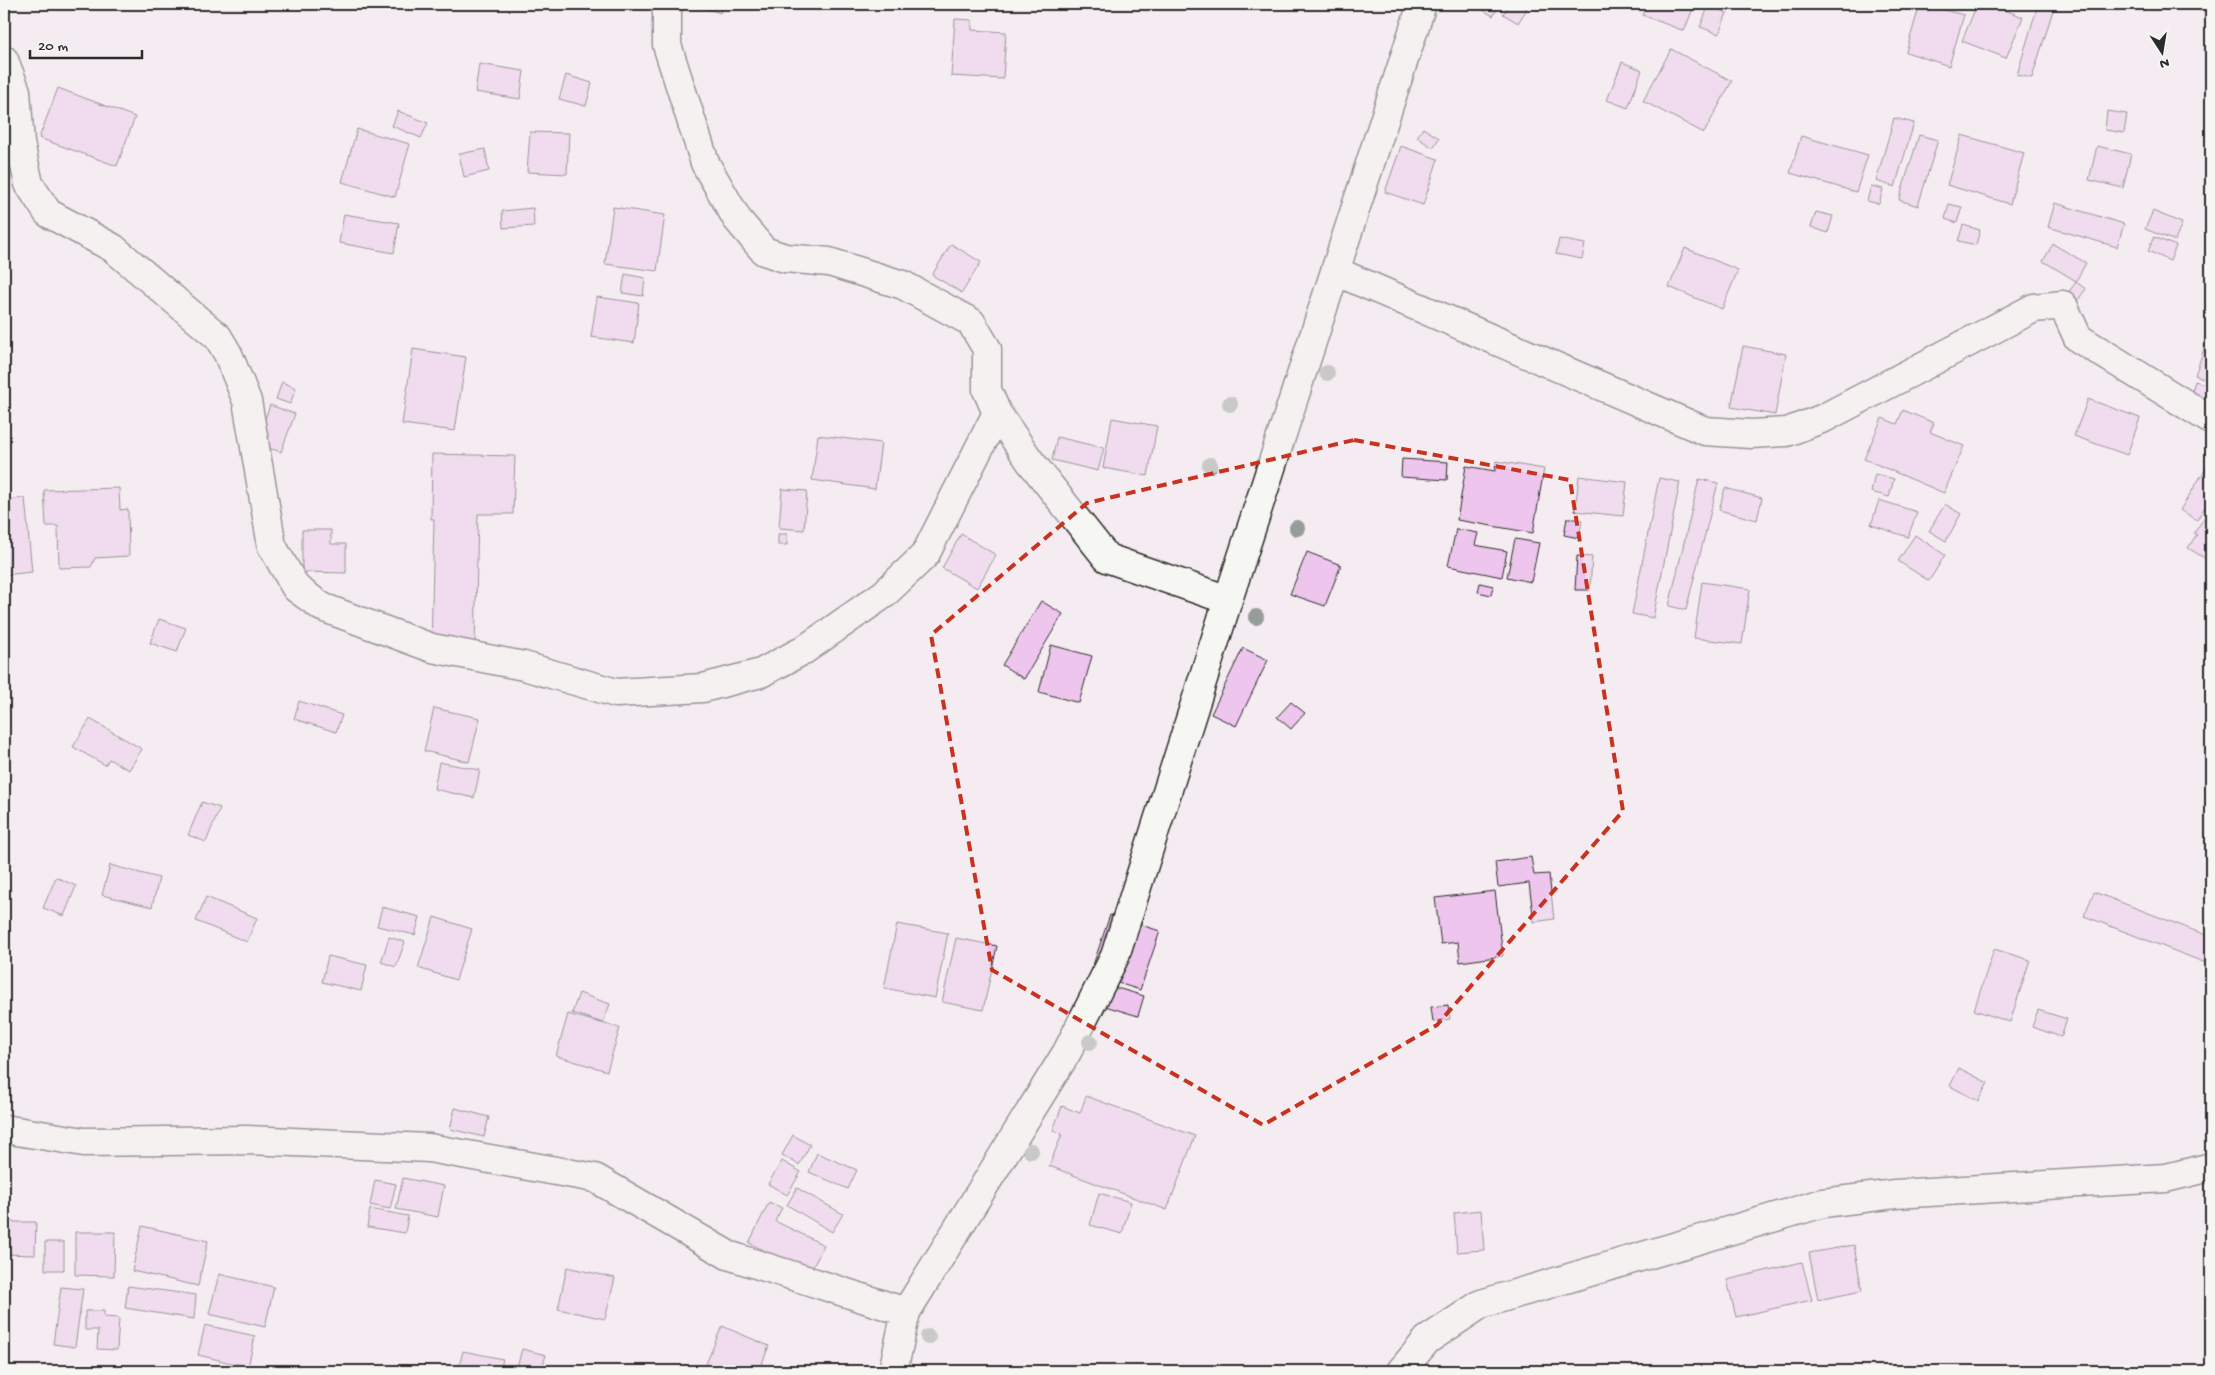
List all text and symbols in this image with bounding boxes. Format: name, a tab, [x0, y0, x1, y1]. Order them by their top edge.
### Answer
scale bar	[30, 28, 142, 60]
north arrow	[2138, 28, 2188, 78]
text: 20 m	[38, 38, 68, 56]
text: N	[2158, 53, 2170, 72]

